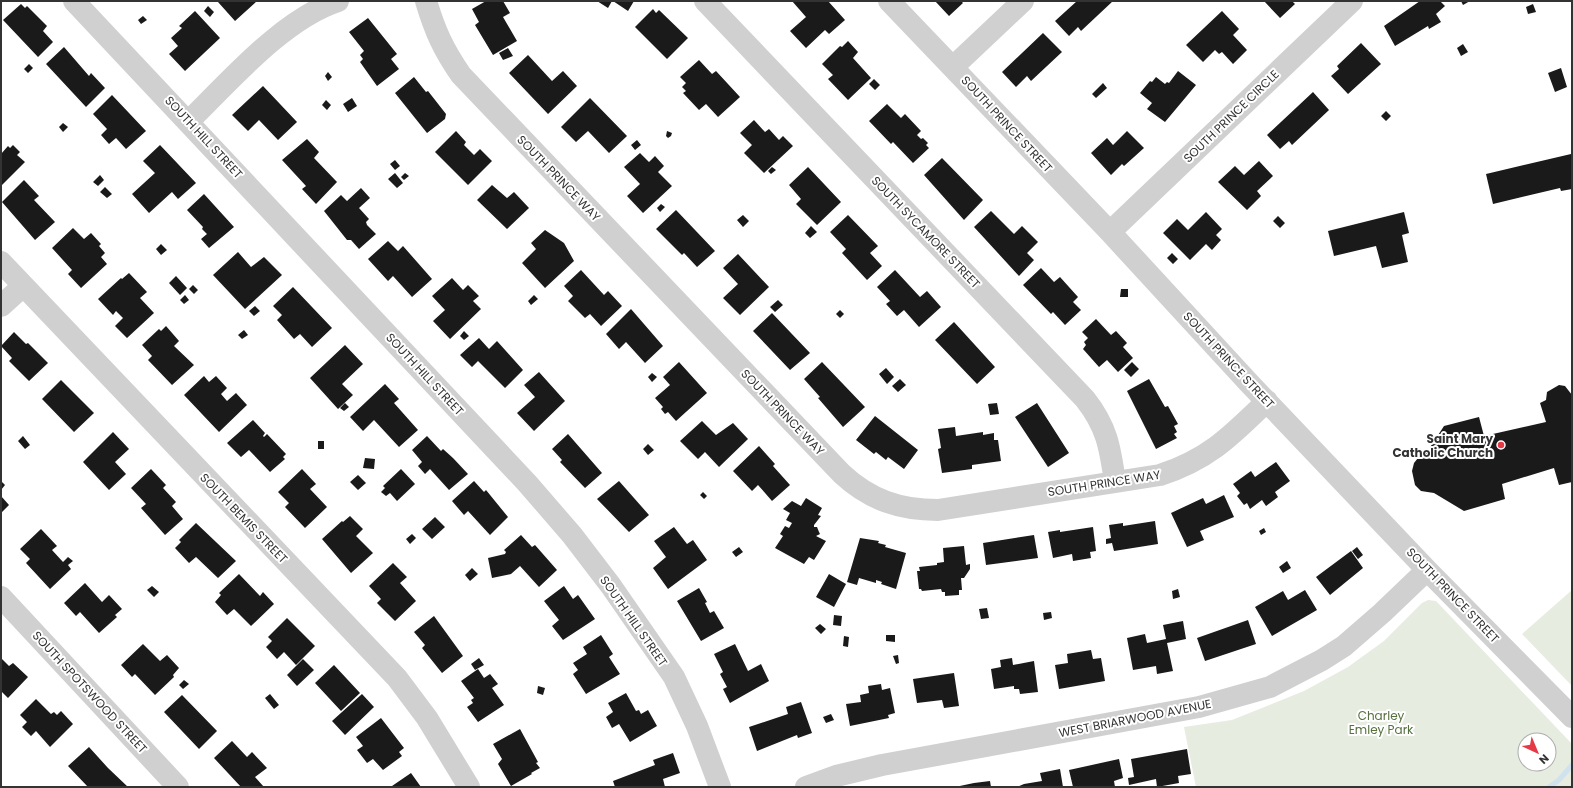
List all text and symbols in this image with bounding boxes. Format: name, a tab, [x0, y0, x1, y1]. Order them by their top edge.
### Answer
street label: SOUTH PRINCE CIRCLE	[1179, 66, 1283, 166]
street label: SOUTH PRINCE STREET	[958, 72, 1057, 176]
street label: SOUTH HILL STREET	[161, 92, 247, 182]
street label: SOUTH PRINCE WAY	[513, 131, 605, 225]
street label: SOUTH SYCAMORE STREET	[868, 172, 985, 292]
street label: SOUTH PRINCE STREET	[1180, 308, 1279, 412]
street label: SOUTH HILL STREET	[382, 329, 468, 419]
street label: SOUTH PRINCE WAY	[737, 365, 829, 459]
place label: Saint Mary Catholic Church	[1392, 430, 1493, 461]
marker: Saint Mary Catholic Church	[1496, 440, 1506, 450]
street label: SOUTH PRINCE WAY	[1047, 466, 1161, 500]
street label: SOUTH BEMIS STREET	[196, 469, 292, 567]
street label: SOUTH PRINCE STREET	[1403, 544, 1503, 647]
street label: SOUTH HILL STREET	[596, 572, 672, 670]
street label: SOUTH SPOTSWOOD STREET	[29, 627, 152, 757]
street label: WEST BRIARWOOD AVENUE	[1057, 695, 1213, 741]
park label: Charley Emley Park	[1349, 707, 1414, 738]
north arrow	[1517, 732, 1557, 772]
text: N	[1535, 751, 1552, 768]

